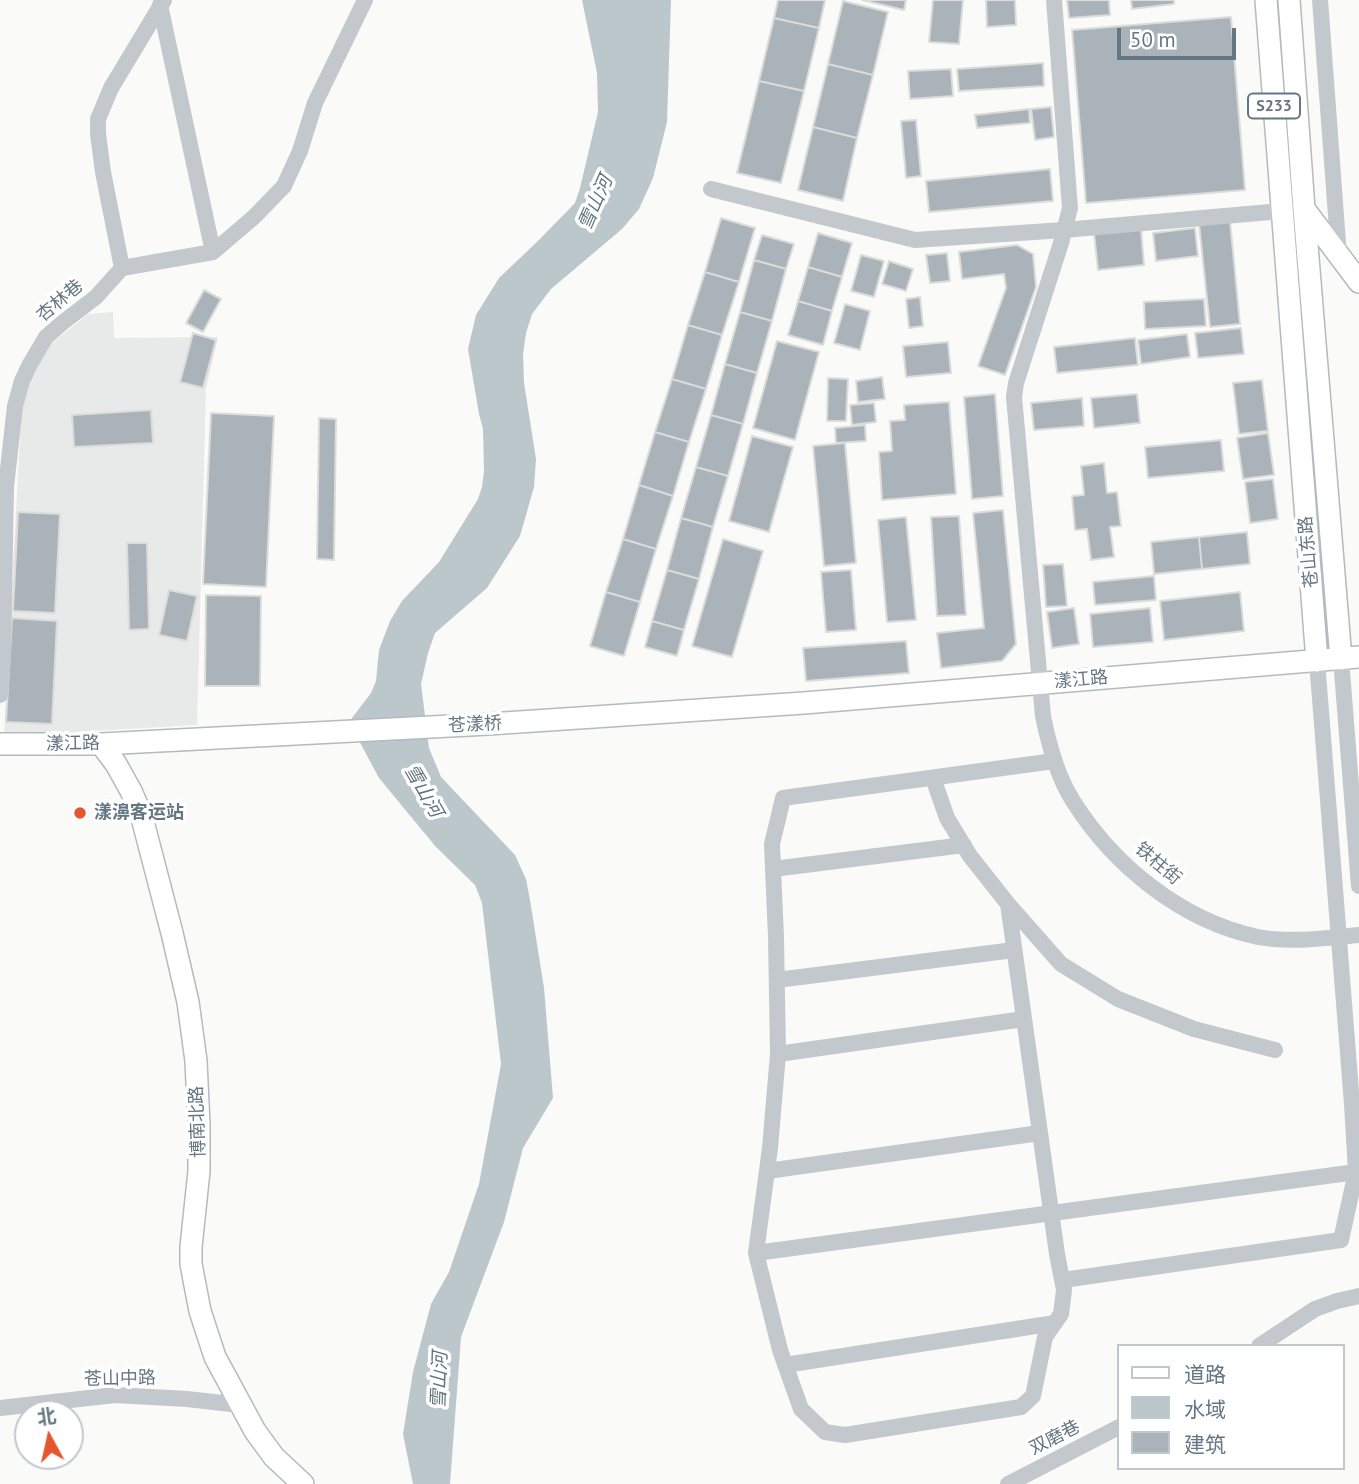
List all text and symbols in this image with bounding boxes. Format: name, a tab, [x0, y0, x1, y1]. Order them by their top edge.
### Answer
scale bar	[1121, 14, 1240, 58]
text: 50 m	[1130, 26, 1176, 53]
road number: S233	[1248, 94, 1300, 118]
water label: 雪山河	[574, 172, 618, 234]
street label: 杏林巷	[32, 275, 88, 327]
street label: 苍山东路	[1295, 515, 1323, 589]
street label: 漾江路	[1053, 667, 1109, 693]
street label: 苍漾桥	[447, 713, 503, 737]
street label: 漾江路	[46, 733, 100, 755]
water label: 雪山河	[399, 761, 447, 821]
place label: 漾濞客运站	[94, 802, 184, 824]
marker: 漾濞客运站	[72, 805, 88, 821]
street label: 铁柱街	[1130, 838, 1186, 890]
street label: 博南北路	[186, 1086, 210, 1158]
legend	[1118, 1344, 1345, 1470]
water label: 雪山河	[428, 1351, 452, 1409]
text: 道路	[1184, 1361, 1226, 1388]
street label: 苍山中路	[84, 1368, 156, 1390]
text: 水域	[1184, 1396, 1226, 1423]
north arrow	[14, 1400, 84, 1470]
text: 北	[35, 1403, 57, 1429]
street label: 双磨巷	[1026, 1416, 1084, 1460]
text: 建筑	[1184, 1431, 1226, 1458]

